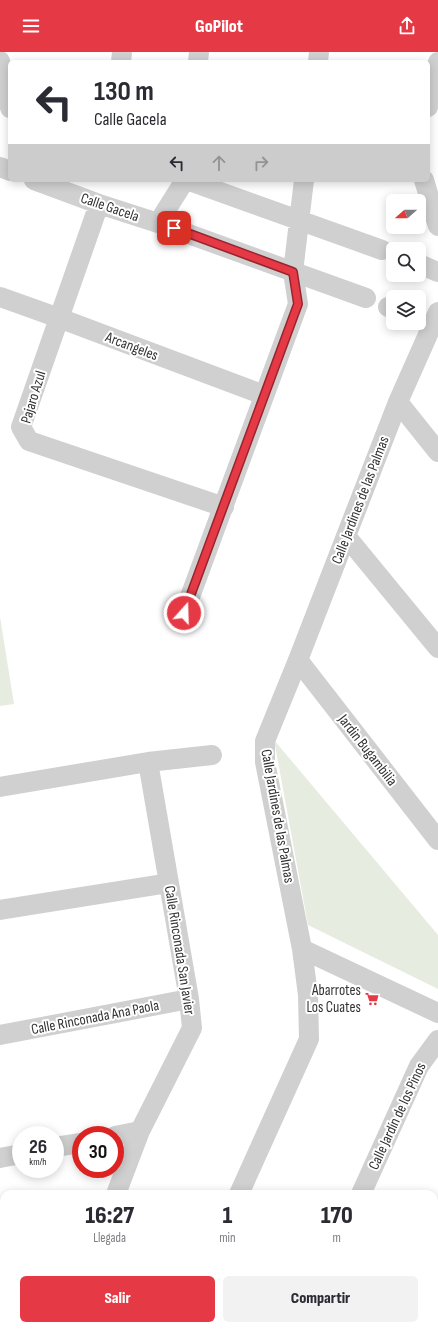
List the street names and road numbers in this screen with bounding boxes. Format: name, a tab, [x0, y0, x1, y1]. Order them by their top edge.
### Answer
street label: Calle Gacela	[78, 189, 142, 226]
street label: Arcangeles	[102, 327, 161, 365]
street label: Pajaro Azul	[16, 369, 50, 426]
street label: Calle Jardines de las Palmas	[327, 434, 394, 567]
street label: Jardin Bugambilia	[333, 710, 402, 790]
street label: Calle Jardines de las Palmas	[256, 748, 299, 884]
street label: Calle Rinconada San Javier	[160, 884, 199, 1017]
street label: Calle Rinconada Ana Paola	[30, 996, 161, 1039]
street label: Calle Jardín de los Pinos	[364, 1060, 431, 1173]

